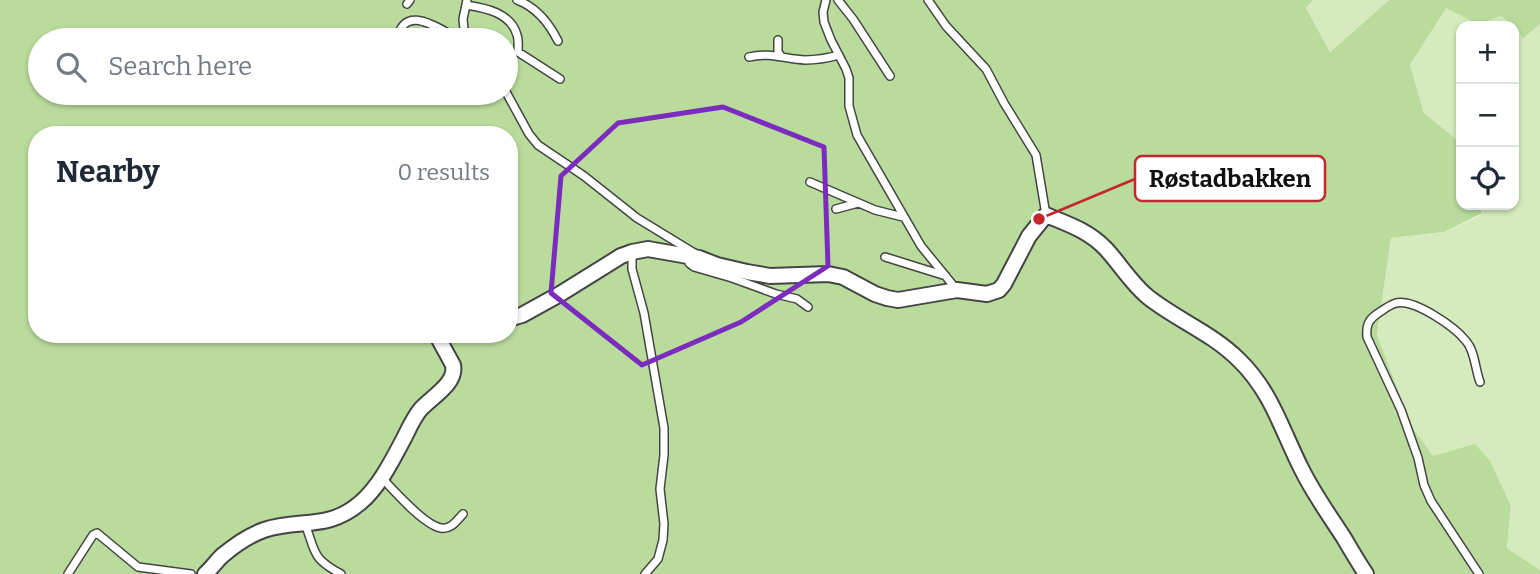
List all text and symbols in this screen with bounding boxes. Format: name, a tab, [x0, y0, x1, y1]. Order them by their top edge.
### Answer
map controls	[1456, 21, 1519, 210]
button: +	[1456, 21, 1519, 84]
search box	[28, 28, 518, 105]
icon: search	[52, 48, 90, 86]
text: Search here	[108, 51, 252, 82]
button: −	[1456, 84, 1519, 147]
button: locate	[1456, 147, 1519, 210]
text: Nearby	[56, 154, 160, 190]
callout: Røstadbakken	[1135, 156, 1325, 201]
text: 0 results	[397, 158, 490, 186]
text: Røstadbakken	[1149, 165, 1312, 193]

